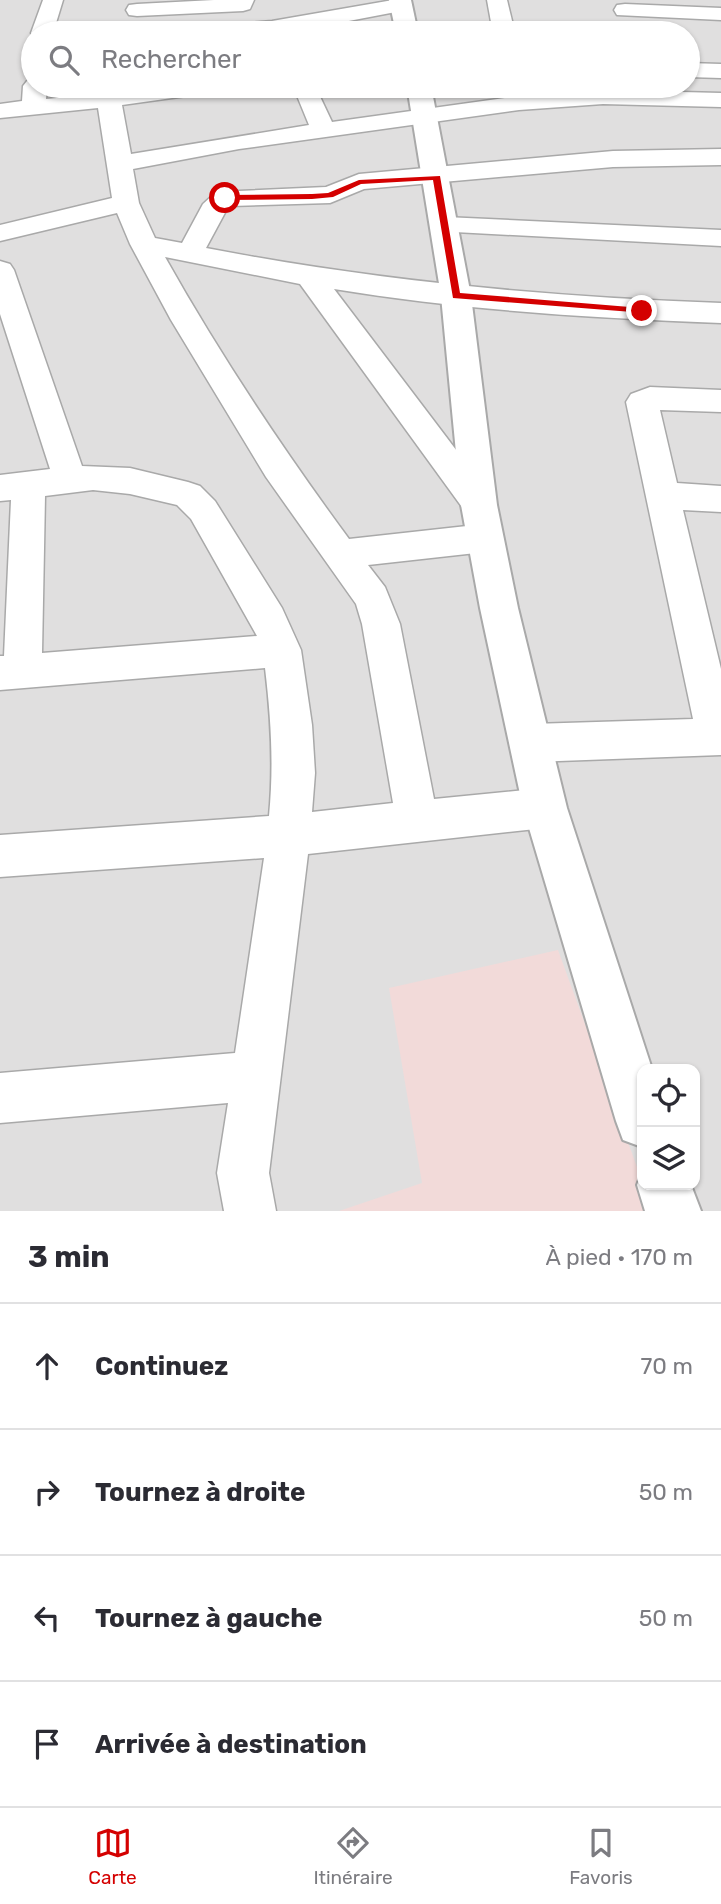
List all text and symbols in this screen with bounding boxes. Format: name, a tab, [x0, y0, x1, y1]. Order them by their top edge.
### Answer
search box	[21, 21, 700, 98]
icon: search	[45, 41, 83, 79]
text: Rechercher	[101, 44, 241, 75]
route start	[209, 182, 240, 213]
route end	[626, 295, 657, 326]
map controls	[637, 1064, 700, 1190]
button: locate	[637, 1064, 700, 1127]
button: layers	[637, 1127, 700, 1190]
text: 3 min	[28, 1239, 110, 1275]
text: À pied · 170 m	[546, 1243, 693, 1271]
icon: ahead	[28, 1347, 66, 1385]
text: Continuez	[95, 1351, 228, 1382]
text: 70 m	[641, 1352, 693, 1380]
icon: right	[28, 1473, 66, 1511]
text: Tournez à droite	[95, 1477, 305, 1508]
text: 50 m	[639, 1478, 693, 1506]
icon: left	[28, 1599, 66, 1637]
text: Tournez à gauche	[95, 1603, 323, 1634]
text: 50 m	[639, 1604, 693, 1632]
icon: arrive	[28, 1725, 66, 1763]
text: Arrivée à destination	[95, 1729, 367, 1760]
tab: Carte	[88, 1824, 137, 1889]
tab: Itinéraire	[313, 1824, 393, 1889]
tab: Favoris	[569, 1824, 633, 1889]

